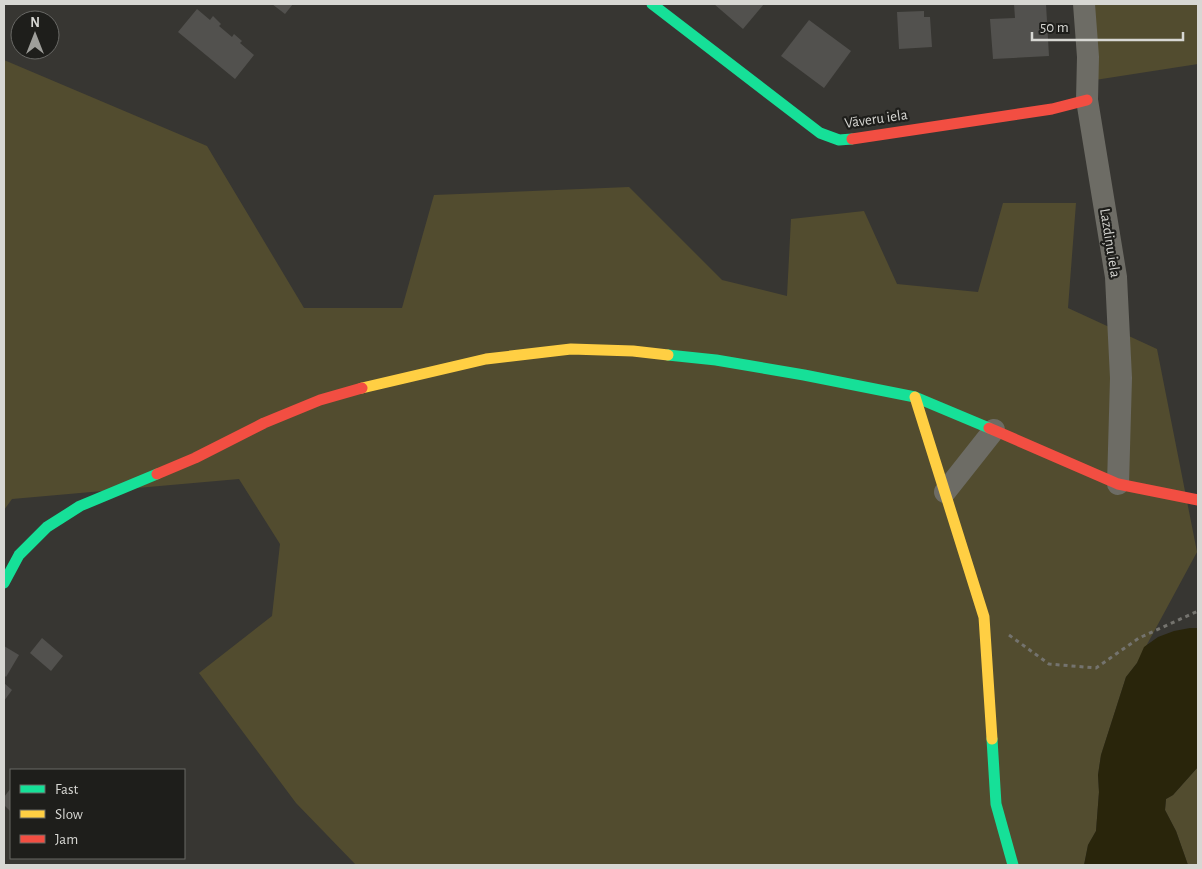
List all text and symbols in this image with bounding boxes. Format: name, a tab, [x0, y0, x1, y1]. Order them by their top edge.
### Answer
north arrow	[10, 10, 60, 60]
scale bar	[1032, 10, 1183, 42]
text: N	[30, 16, 40, 30]
text: 50 m	[1040, 20, 1069, 35]
street label: Vāveru iela	[843, 107, 909, 131]
street label: Lazdiņu iela	[1096, 207, 1123, 279]
legend	[10, 769, 185, 859]
text: Fast	[55, 782, 79, 797]
text: Slow	[55, 807, 83, 822]
text: Jam	[55, 832, 78, 847]

